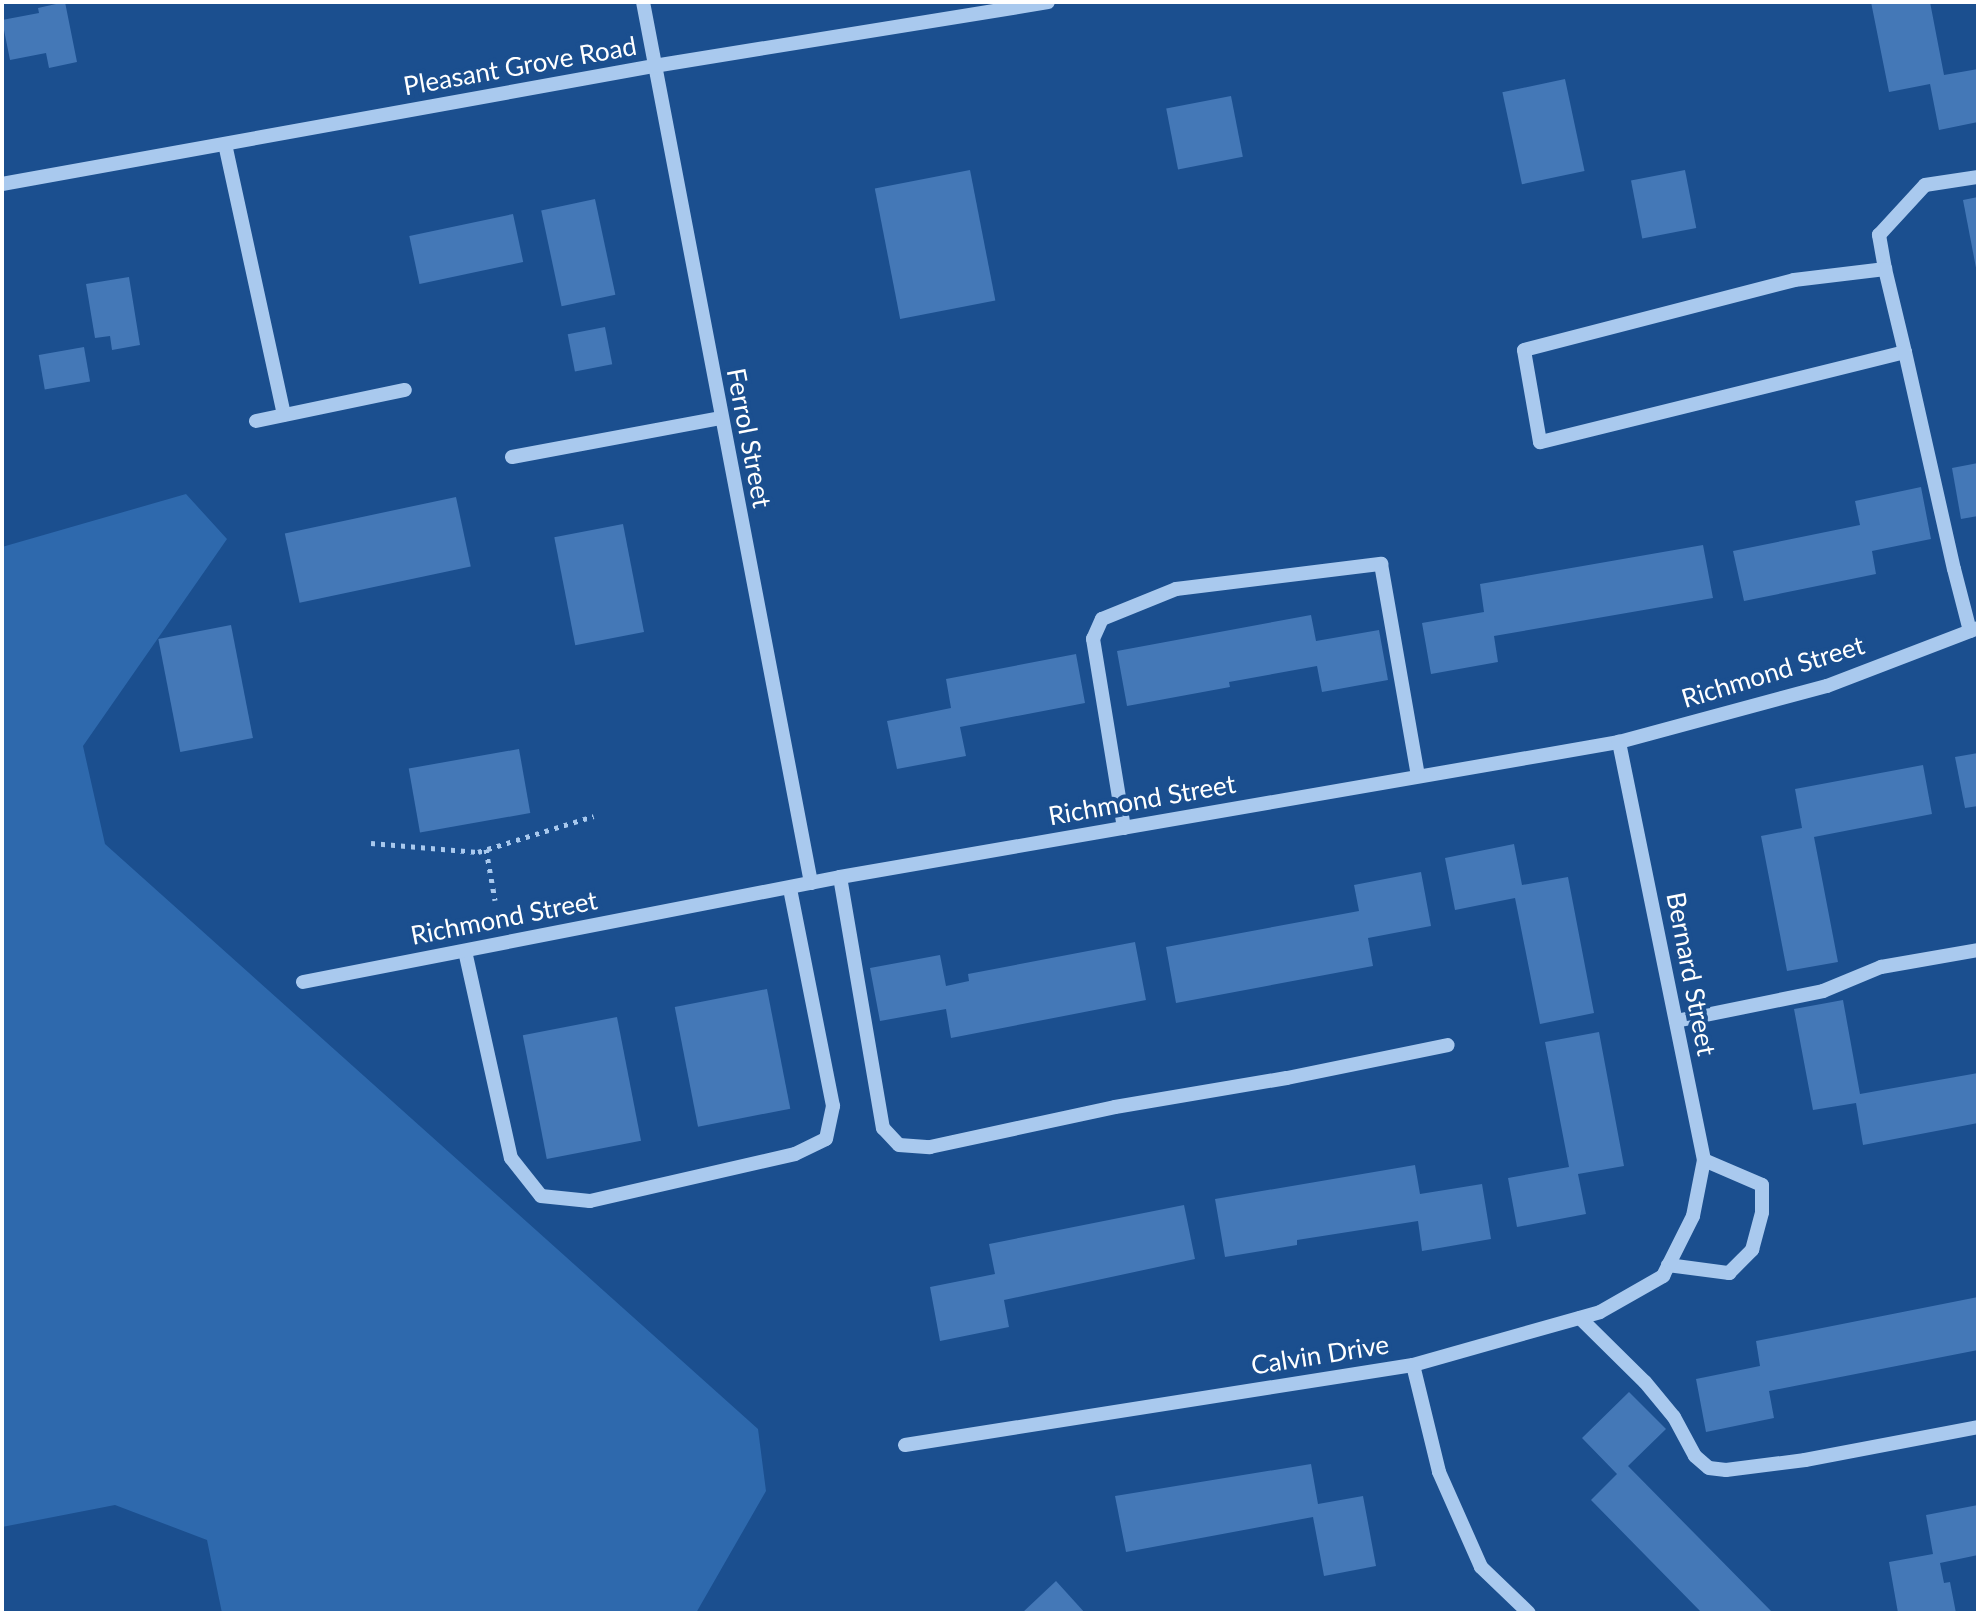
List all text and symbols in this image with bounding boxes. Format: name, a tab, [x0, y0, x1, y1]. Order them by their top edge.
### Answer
street label: Pleasant Grove Road	[401, 30, 639, 102]
street label: Ferrol Street	[720, 365, 778, 511]
street label: Richmond Street	[1678, 629, 1868, 715]
street label: Richmond Street	[1046, 768, 1238, 832]
street label: Richmond Street	[408, 885, 600, 951]
street label: Bernard Street	[1660, 890, 1722, 1058]
street label: Calvin Drive	[1249, 1329, 1391, 1381]

